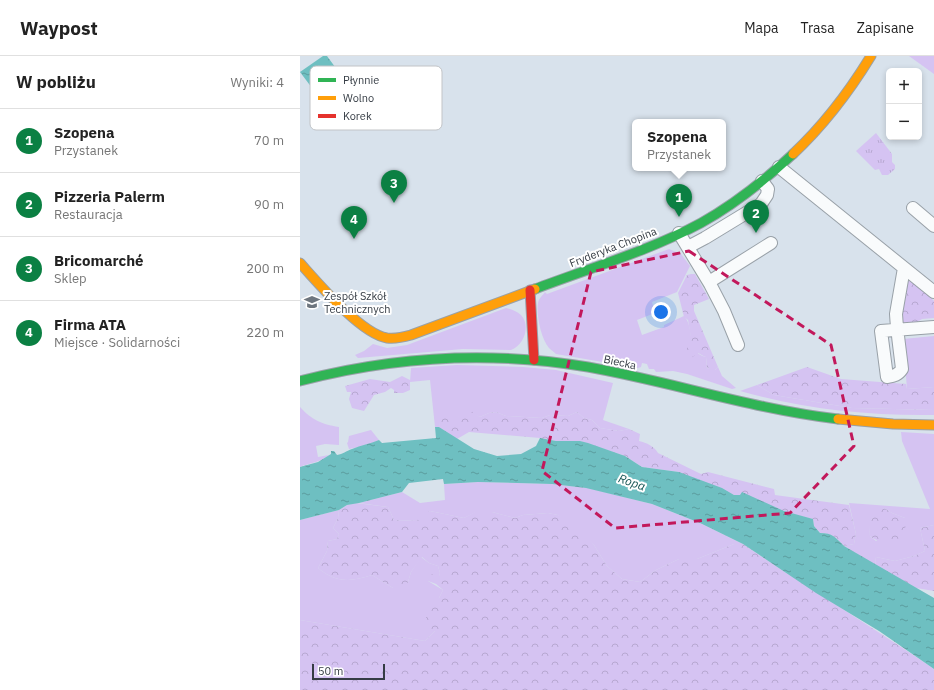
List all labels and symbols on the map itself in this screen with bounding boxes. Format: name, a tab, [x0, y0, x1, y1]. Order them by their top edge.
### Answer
legend	[310, 66, 442, 130]
text: Płynnie	[343, 73, 379, 87]
text: Wolno	[343, 91, 374, 105]
text: Korek	[343, 109, 372, 123]
pin: 3	[381, 170, 407, 203]
pin: 1	[666, 184, 692, 217]
pin: 2	[743, 200, 769, 233]
pin: 4	[341, 206, 367, 239]
street label: Fryderyka Chopina	[567, 224, 659, 270]
place label: Zespół Szkół Technicznych	[324, 289, 390, 316]
school or university icon: Zespół Szkół Technicznych	[303, 293, 321, 311]
your location	[651, 302, 671, 322]
street label: Biecka	[602, 352, 638, 372]
water label: Ropa	[617, 470, 647, 494]
scale bar	[312, 662, 385, 681]

